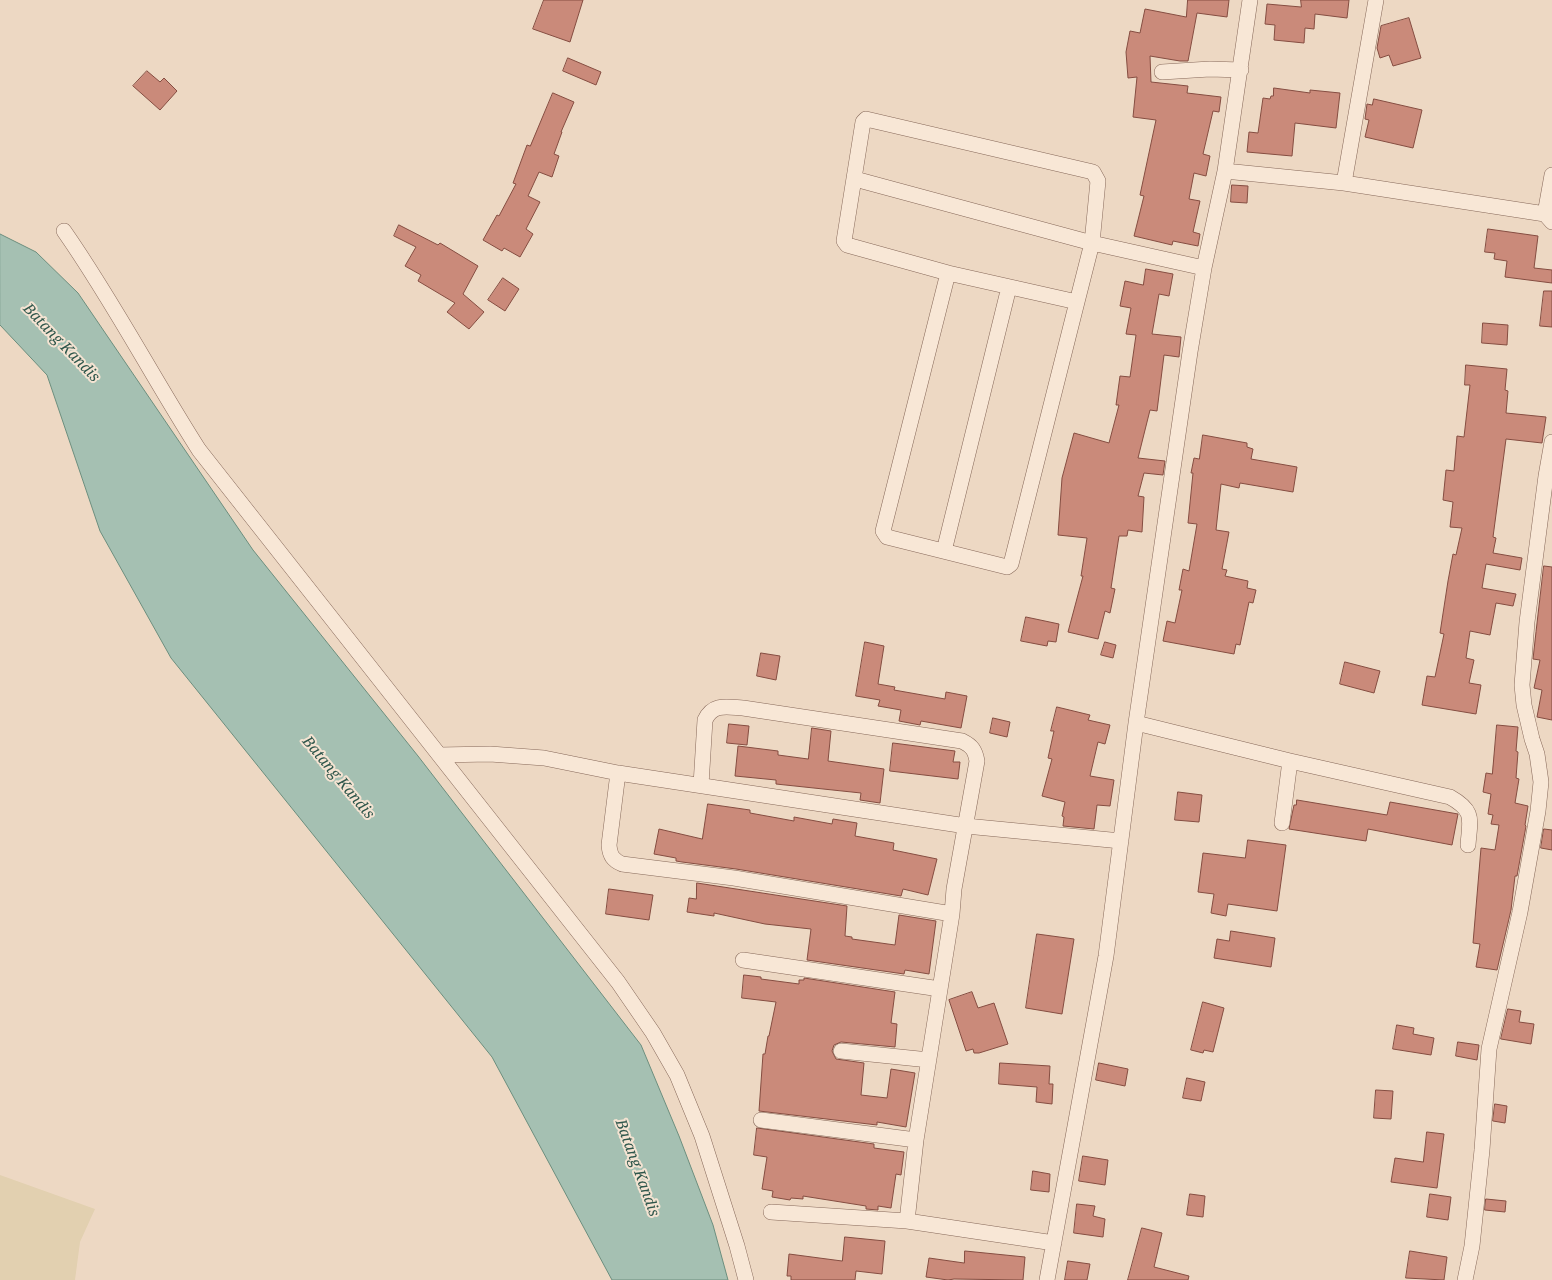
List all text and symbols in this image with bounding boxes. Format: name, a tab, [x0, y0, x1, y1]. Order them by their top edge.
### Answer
water label: Batang Kandis	[19, 300, 103, 386]
water label: Batang Kandis	[298, 733, 378, 823]
water label: Batang Kandis	[611, 1117, 663, 1219]

